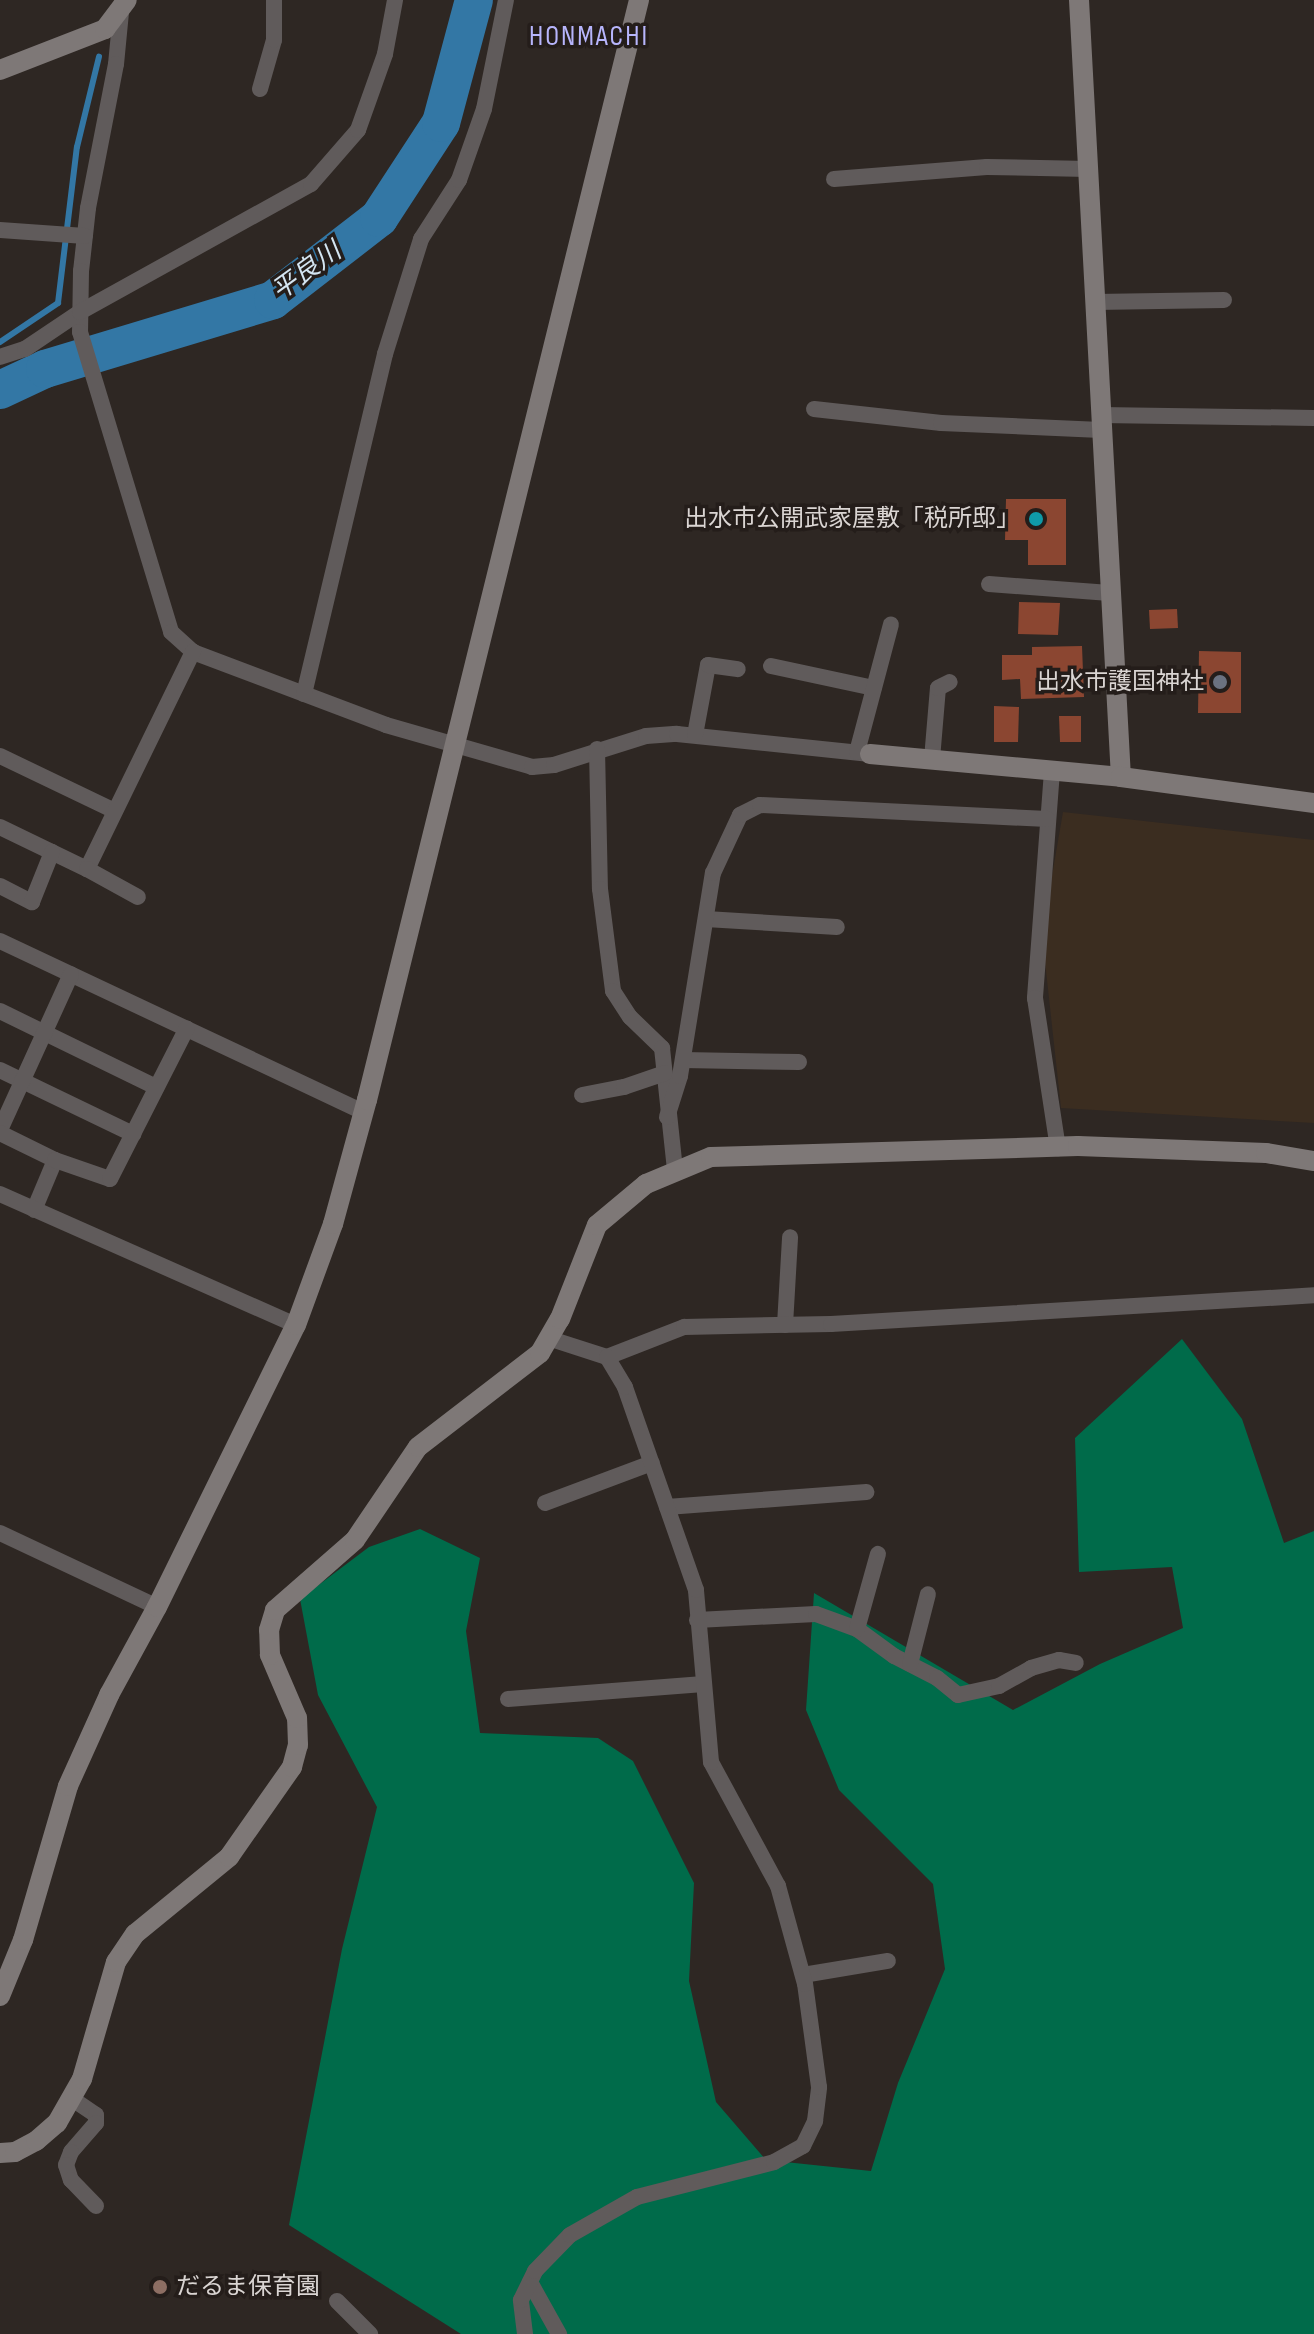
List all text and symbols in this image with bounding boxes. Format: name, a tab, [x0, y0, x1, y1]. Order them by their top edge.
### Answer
district label: HONMACHI	[529, 20, 649, 54]
water label: 平良川	[266, 236, 348, 308]
place label: 出水市公開武家屋敷「税所邸」	[684, 505, 1020, 533]
marker: 出水市公開武家屋敷「税所邸」	[1027, 510, 1045, 528]
place label: 出水市護国神社	[1036, 668, 1204, 696]
marker: 出水市護国神社	[1211, 673, 1229, 691]
place label: だるま保育園	[176, 2273, 320, 2301]
marker: だるま保育園	[151, 2278, 169, 2296]

